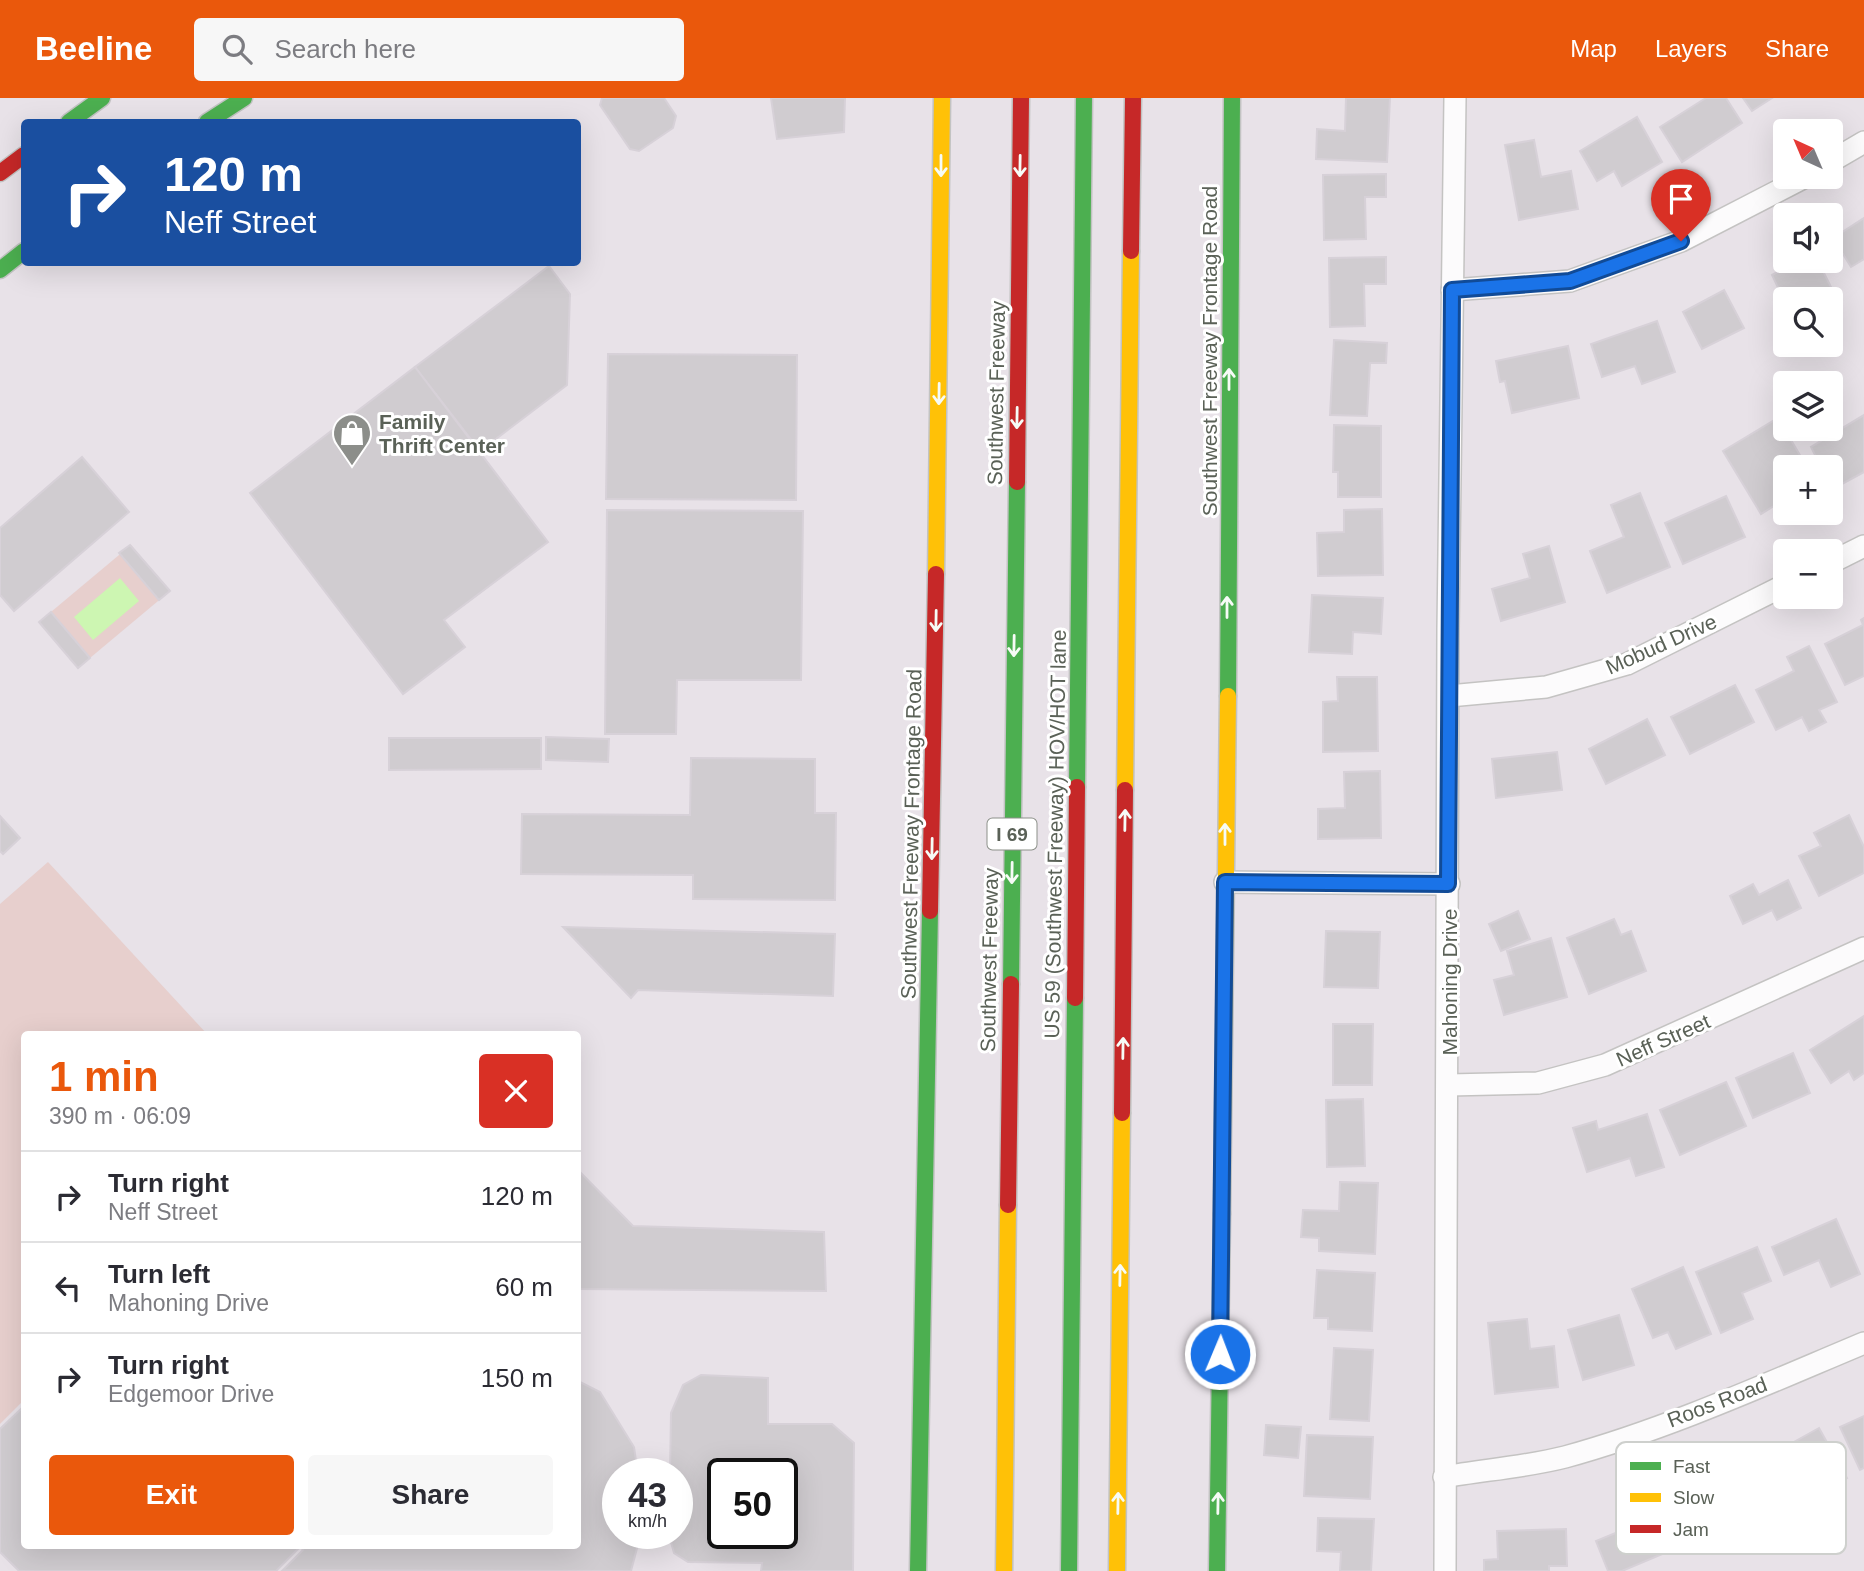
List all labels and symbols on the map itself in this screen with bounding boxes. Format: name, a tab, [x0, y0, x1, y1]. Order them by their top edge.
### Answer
north arrow	[1773, 119, 1843, 189]
one-way arrow	[935, 154, 948, 177]
one-way arrow	[1013, 154, 1027, 177]
pin	[1651, 169, 1711, 241]
street label: Southwest Freeway Frontage Road	[1198, 186, 1221, 516]
street label: Southwest Freeway	[983, 300, 1009, 485]
one-way arrow	[1222, 368, 1236, 391]
one-way arrow	[932, 382, 946, 405]
one-way arrow	[1010, 406, 1024, 429]
place label: Family Thrift Center	[379, 410, 505, 457]
shop icon: Family Thrift Center	[331, 412, 373, 467]
one-way arrow	[1221, 596, 1234, 619]
one-way arrow	[929, 609, 943, 632]
street label: Mobud Drive	[1602, 609, 1720, 679]
street label: US 59 (Southwest Freeway) HOV/HOT lane	[1040, 629, 1070, 1039]
one-way arrow	[1007, 634, 1021, 657]
street label: Southwest Freeway Frontage Road	[897, 669, 925, 999]
one-way arrow	[1118, 809, 1132, 832]
road number: I 69	[988, 818, 1036, 849]
one-way arrow	[1219, 823, 1232, 846]
one-way arrow	[925, 837, 939, 860]
one-way arrow	[1005, 861, 1018, 884]
street label: Southwest Freeway	[976, 867, 1002, 1052]
street label: Mahoning Drive	[1438, 908, 1461, 1056]
street label: Neff Street	[1613, 1009, 1714, 1071]
one-way arrow	[1116, 1037, 1130, 1060]
one-way arrow	[1114, 1264, 1127, 1287]
position arrow	[1183, 1317, 1257, 1391]
street label: Roos Road	[1664, 1372, 1770, 1432]
legend	[1616, 1442, 1846, 1554]
text: Fast	[1673, 1456, 1711, 1477]
speed limit sign: 50	[707, 1458, 798, 1549]
text: Slow	[1673, 1487, 1714, 1508]
one-way arrow	[1111, 1492, 1125, 1515]
one-way arrow	[1211, 1492, 1225, 1515]
text: Jam	[1673, 1519, 1709, 1540]

